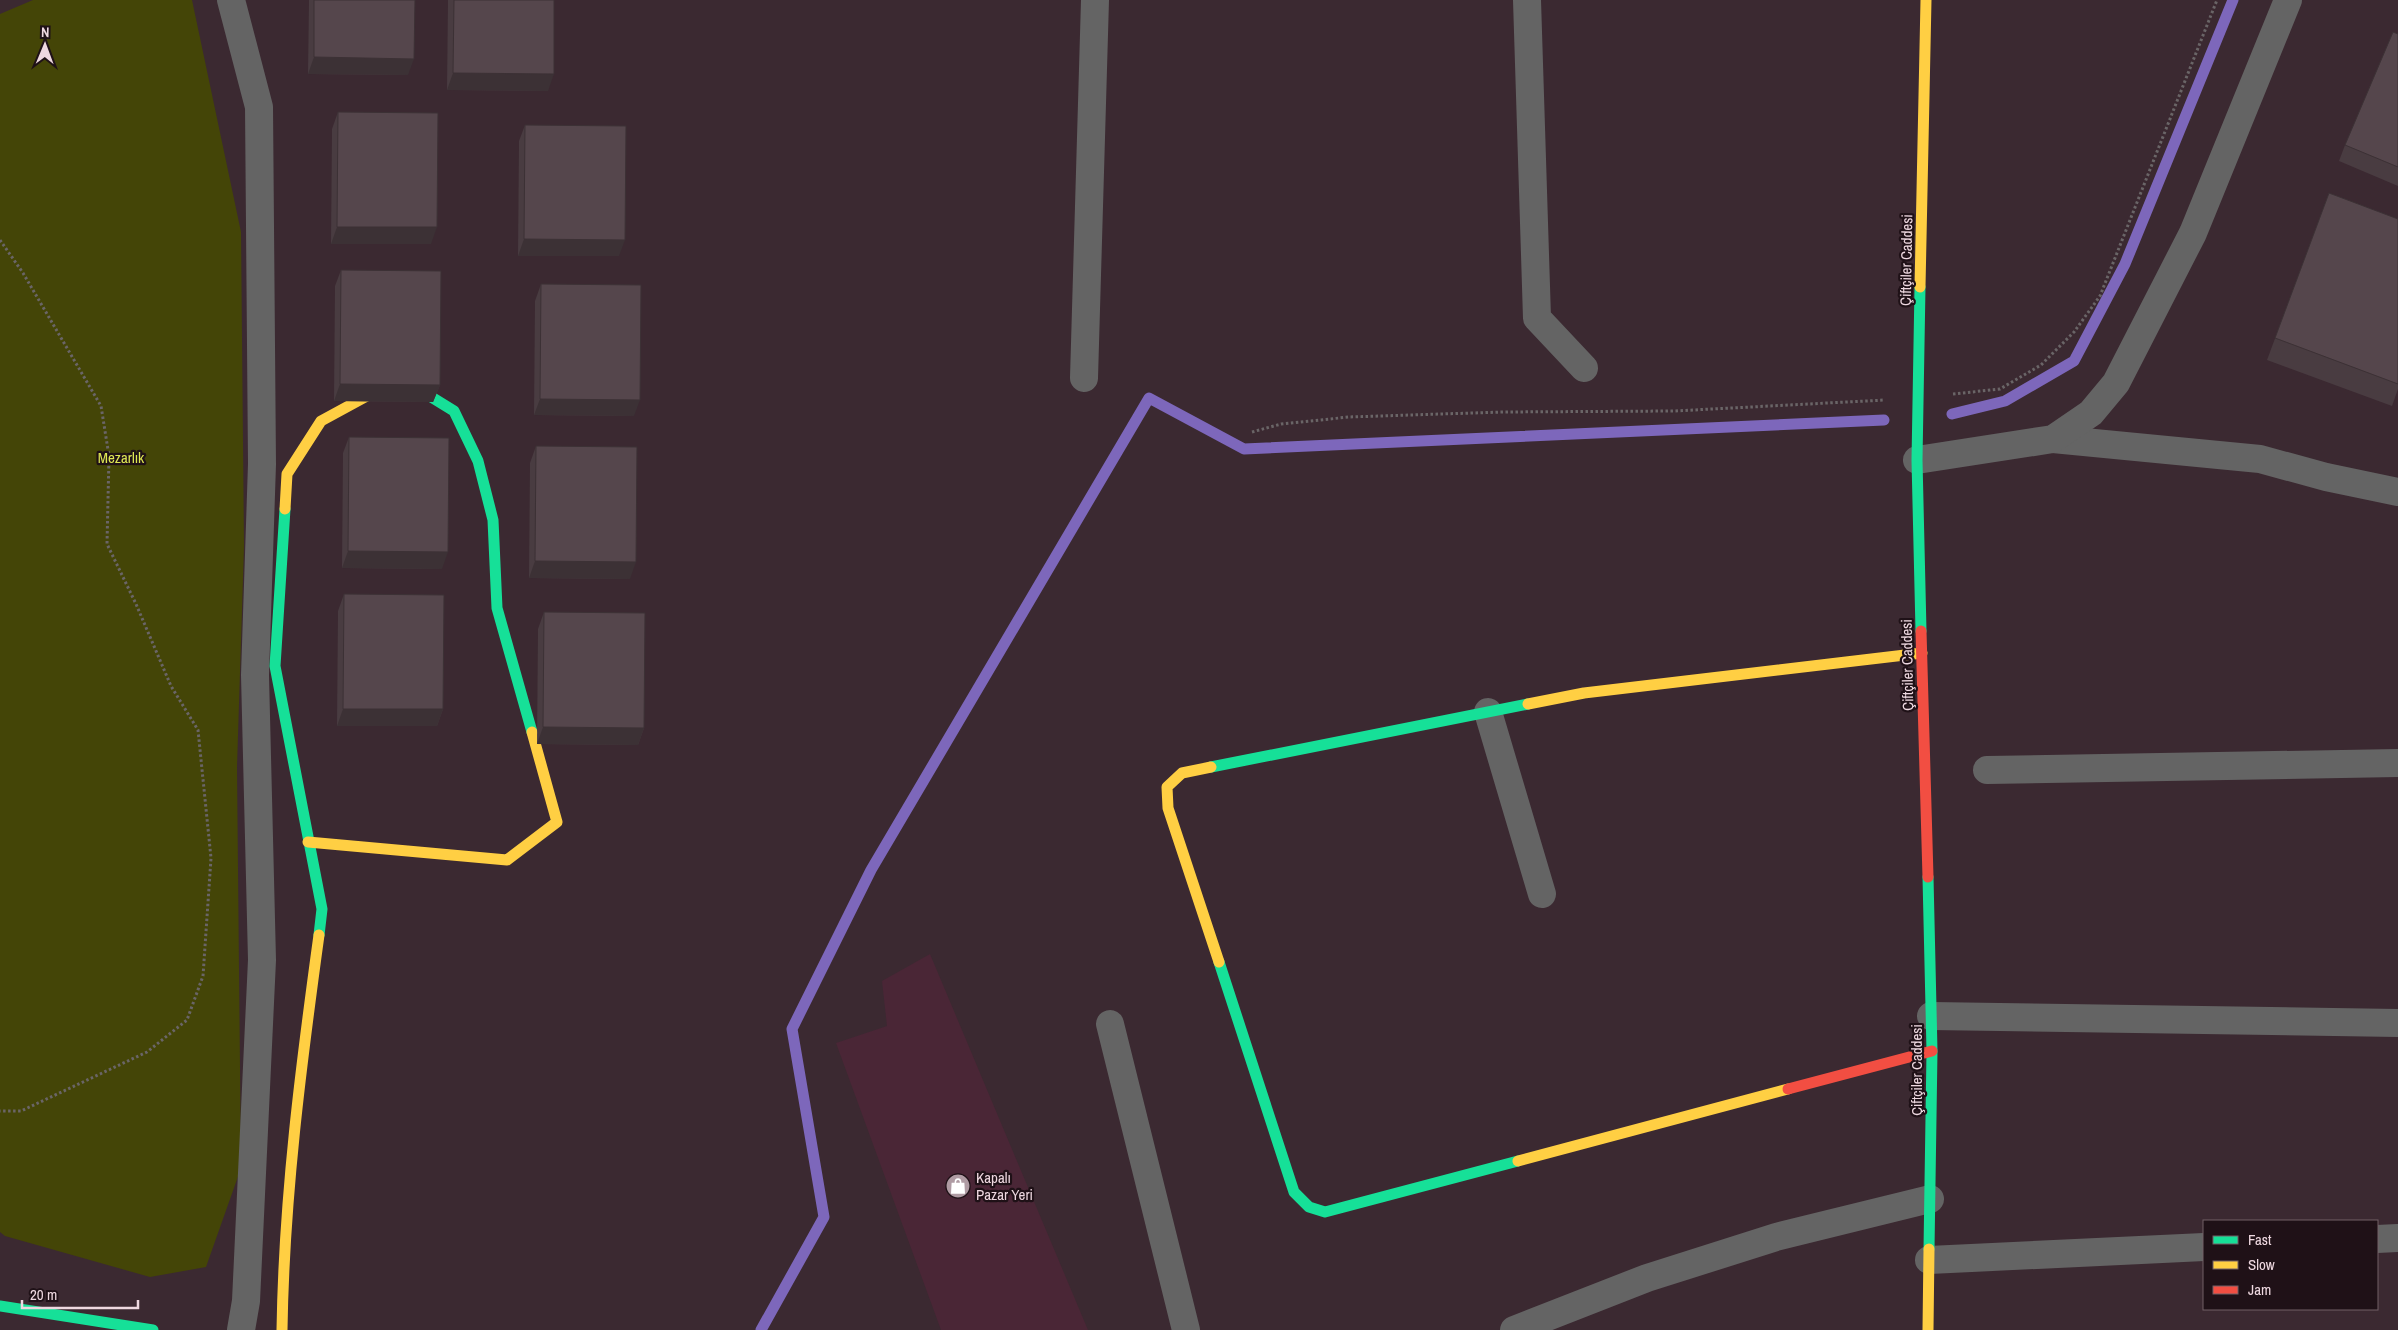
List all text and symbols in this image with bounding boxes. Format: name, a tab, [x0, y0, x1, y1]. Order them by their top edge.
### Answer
north arrow	[20, 20, 70, 70]
text: N	[41, 23, 50, 41]
street label: Çiftçiler Caddesi	[1895, 214, 1917, 306]
park label: Mezarlık	[98, 447, 145, 468]
street label: Çiftçiler Caddesi	[1896, 619, 1918, 711]
street label: Çiftçiler Caddesi	[1906, 1024, 1927, 1116]
place label: Kapalı Pazar Yeri	[976, 1167, 1033, 1205]
shop icon: Kapalı Pazar Yeri	[945, 1173, 971, 1199]
legend	[2203, 1220, 2378, 1310]
text: Fast	[2248, 1229, 2272, 1250]
text: Slow	[2248, 1254, 2275, 1275]
scale bar	[22, 1278, 139, 1310]
text: Jam	[2248, 1279, 2271, 1300]
text: 20 m	[30, 1284, 57, 1305]

